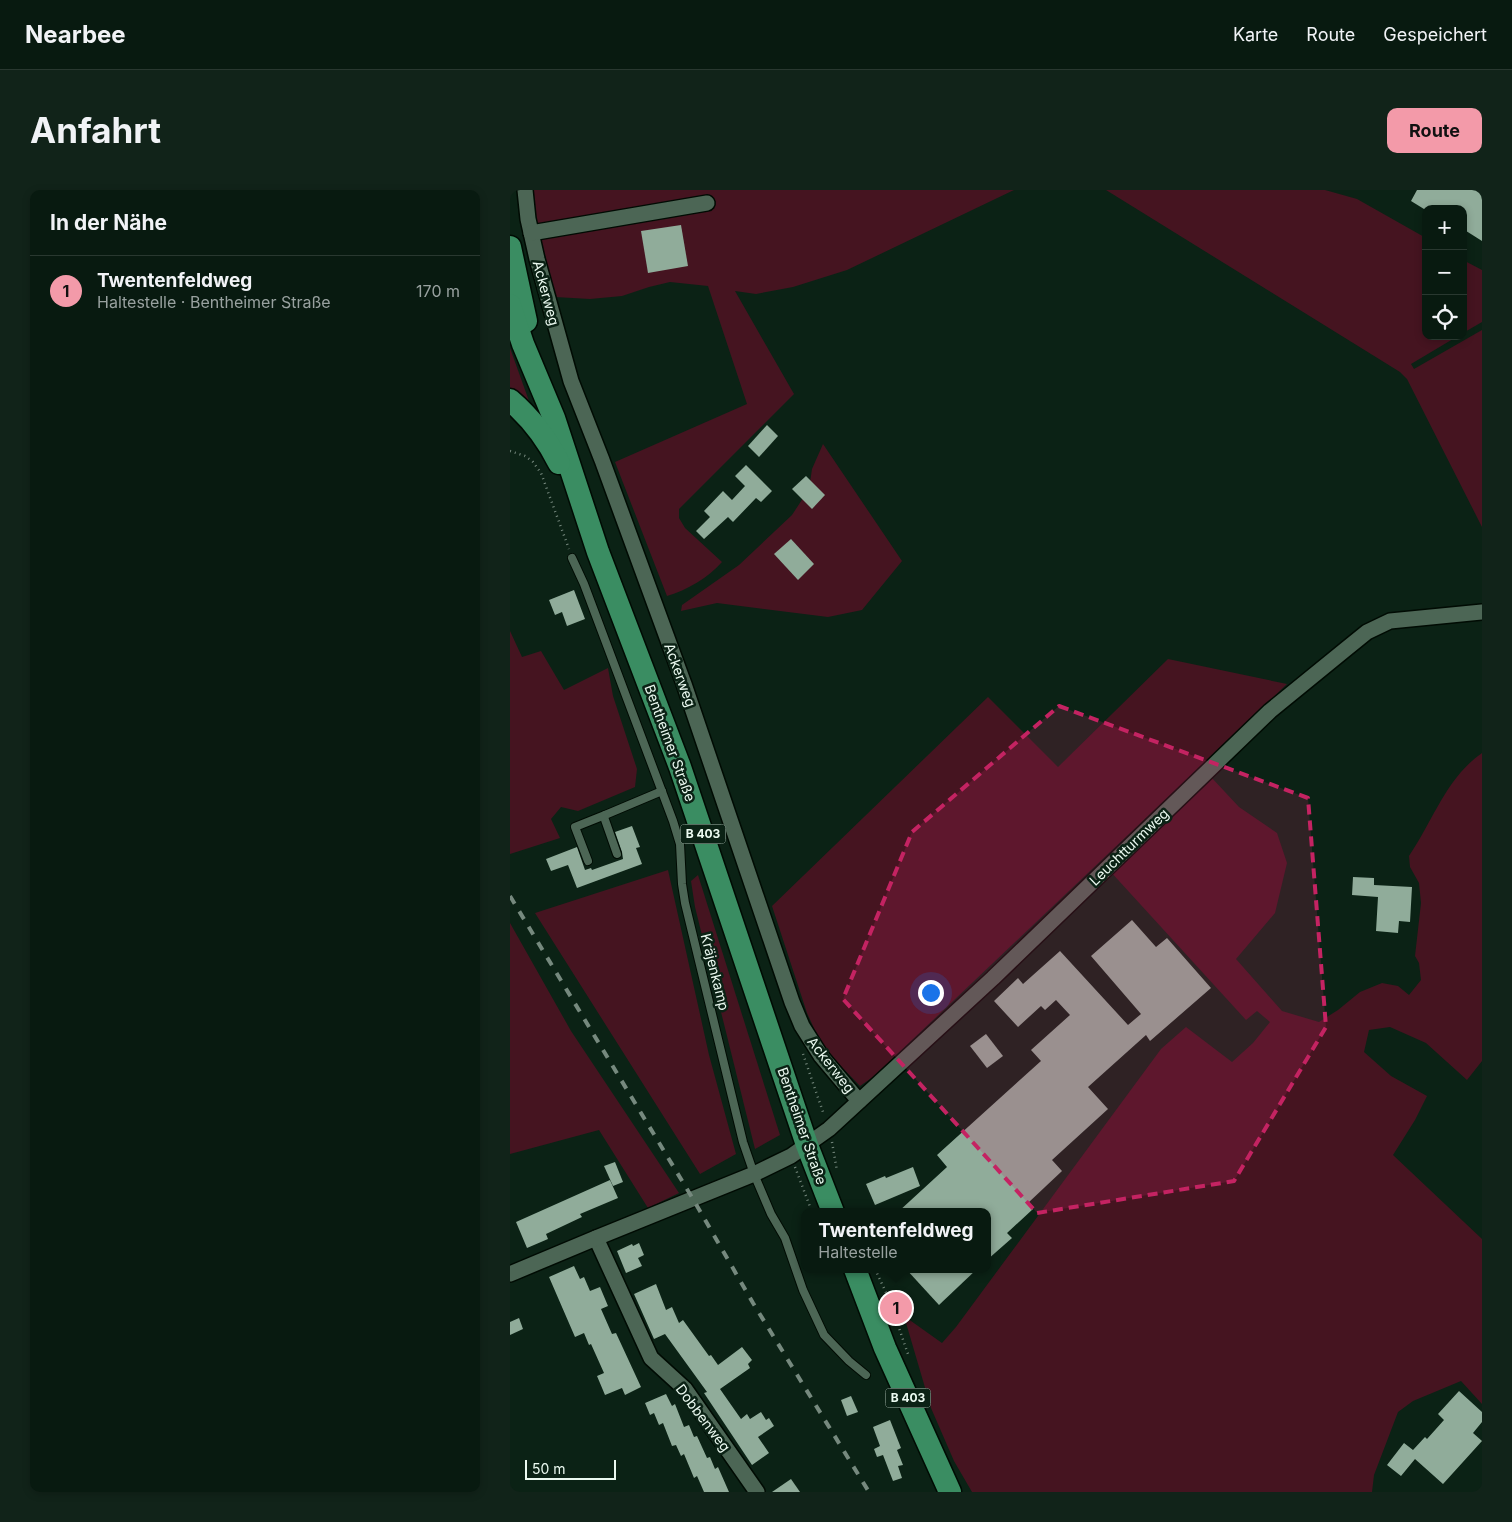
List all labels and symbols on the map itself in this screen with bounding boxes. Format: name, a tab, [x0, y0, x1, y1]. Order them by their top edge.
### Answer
street label: Ackerweg	[530, 259, 563, 327]
street label: Ackerweg	[661, 641, 700, 709]
street label: Bentheimer Straße	[641, 682, 700, 804]
street label: Leuchtturmweg	[1086, 805, 1172, 889]
road number: B 403	[680, 824, 726, 844]
street label: Kräjenkamp	[698, 932, 733, 1012]
your location	[918, 980, 944, 1006]
street label: Ackerweg	[804, 1033, 859, 1096]
street label: Bentheimer Straße	[774, 1065, 831, 1187]
pin: 1	[880, 1289, 912, 1327]
street label: Dobbenweg	[673, 1381, 734, 1455]
road number: B 403	[886, 1388, 930, 1408]
scale bar	[525, 1457, 616, 1480]

